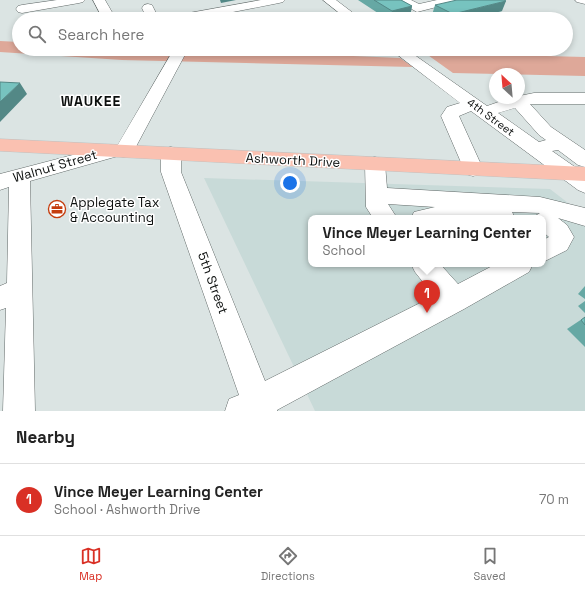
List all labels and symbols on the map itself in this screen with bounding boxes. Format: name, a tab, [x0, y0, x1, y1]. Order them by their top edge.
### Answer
north arrow	[489, 68, 525, 104]
district label: WAUKEE	[61, 92, 121, 110]
street label: 4th Street	[465, 95, 517, 139]
street label: Walnut Street	[11, 146, 99, 186]
street label: Ashworth Drive	[245, 149, 341, 171]
your location	[280, 173, 300, 193]
place label: Applegate Tax & Accounting	[70, 194, 160, 226]
office icon: Applegate Tax & Accounting	[47, 199, 67, 219]
street label: 5th Street	[194, 250, 232, 316]
pin: 1	[414, 280, 440, 313]

